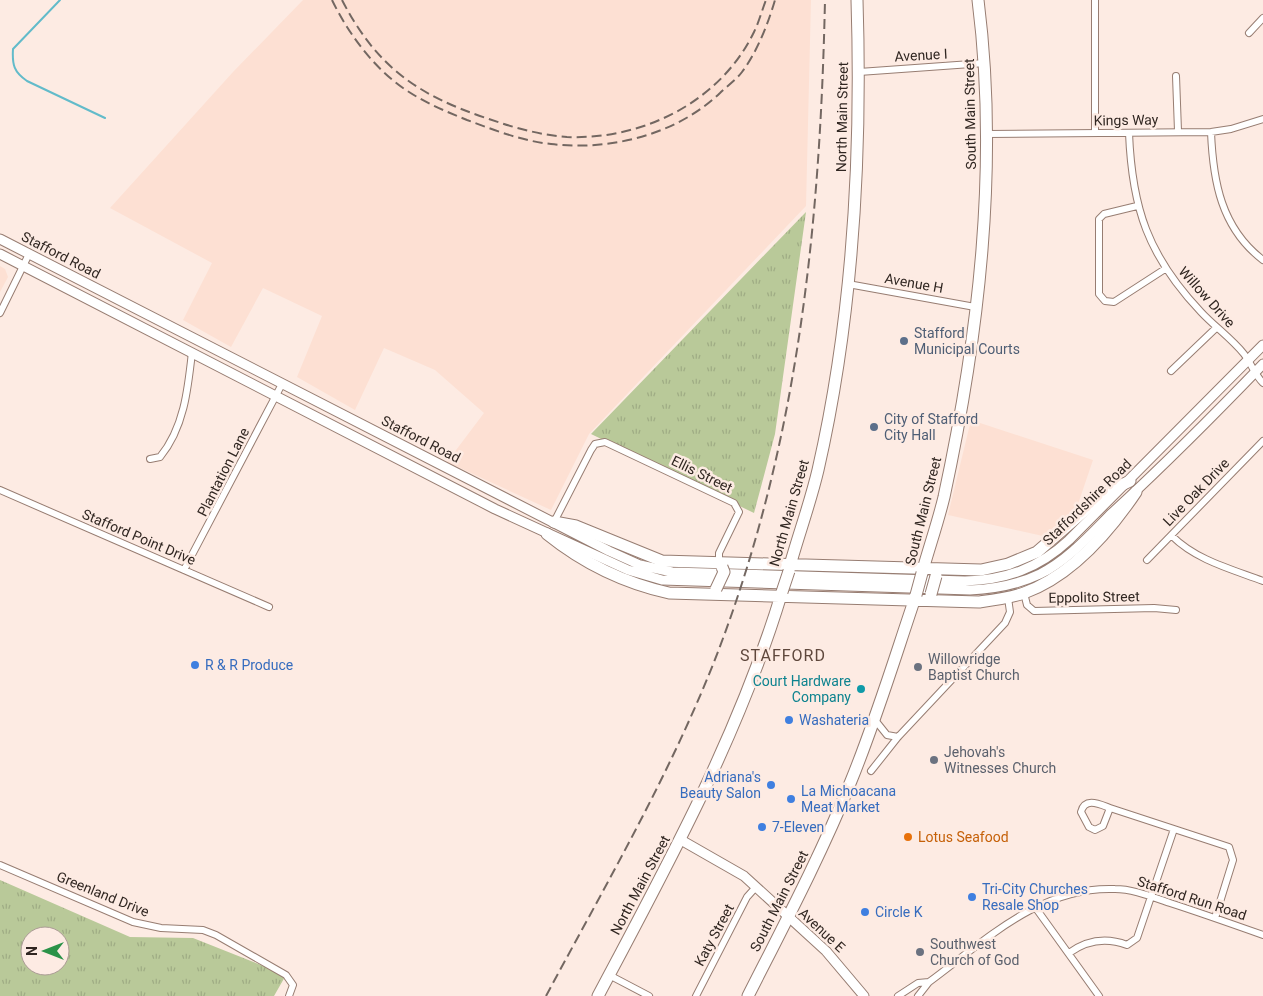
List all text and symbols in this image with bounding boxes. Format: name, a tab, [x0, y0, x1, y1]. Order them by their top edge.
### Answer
street label: Avenue I	[894, 46, 948, 64]
street label: South Main Street	[961, 58, 979, 170]
street label: North Main Street	[833, 61, 851, 172]
street label: Kings Way	[1093, 111, 1159, 129]
street label: Stafford Road	[19, 228, 103, 282]
street label: Willow Drive	[1176, 263, 1238, 331]
street label: Avenue H	[883, 270, 945, 296]
place label: Stafford Municipal Courts	[914, 325, 1020, 357]
marker: Stafford Municipal Courts	[898, 335, 910, 347]
place label: City of Stafford City Hall	[884, 411, 978, 443]
street label: Stafford Road	[379, 412, 463, 466]
marker: City of Stafford City Hall	[868, 421, 880, 433]
street label: Plantation Lane	[194, 425, 252, 519]
street label: Ellis Street	[669, 452, 735, 496]
street label: South Main Street	[902, 455, 944, 567]
street label: Live Oak Drive	[1160, 455, 1232, 529]
street label: Staffordshire Road	[1039, 456, 1135, 548]
street label: North Main Street	[766, 457, 812, 568]
street label: Stafford Point Drive	[80, 506, 198, 568]
street label: Eppolito Street	[1048, 588, 1140, 606]
district label: STAFFORD	[740, 646, 826, 665]
place label: Willowridge Baptist Church	[928, 651, 1020, 683]
place label: R & R Produce	[205, 657, 293, 673]
marker: R & R Produce	[189, 659, 201, 671]
marker: Willowridge Baptist Church	[912, 661, 924, 673]
place label: Court Hardware Company	[753, 673, 851, 705]
marker: Court Hardware Company	[855, 683, 867, 695]
place label: Washateria	[799, 712, 869, 728]
marker: Washateria	[783, 714, 795, 726]
place label: Jehovah's Witnesses Church	[944, 744, 1056, 776]
marker: Jehovah's Witnesses Church	[928, 754, 940, 766]
place label: Adriana's Beauty Salon	[680, 769, 761, 801]
marker: Adriana's Beauty Salon	[765, 779, 777, 791]
place label: La Michoacana Meat Market	[801, 783, 896, 815]
marker: La Michoacana Meat Market	[785, 793, 797, 805]
place label: 7-Eleven	[772, 819, 824, 835]
marker: 7-Eleven	[756, 821, 768, 833]
place label: Lotus Seafood	[918, 829, 1009, 845]
marker: Lotus Seafood	[902, 831, 914, 843]
street label: North Main Street	[607, 832, 673, 937]
street label: South Main Street	[747, 847, 812, 954]
street label: Greenland Drive	[54, 868, 152, 920]
street label: Stafford Run Road	[1135, 873, 1249, 923]
place label: Tri-City Churches Resale Shop	[982, 881, 1088, 913]
marker: Tri-City Churches Resale Shop	[966, 891, 978, 903]
street label: Katy Street	[691, 901, 737, 969]
place label: Circle K	[875, 904, 923, 920]
street label: Avenue E	[796, 905, 848, 955]
marker: Circle K	[859, 906, 871, 918]
north arrow	[20, 926, 70, 976]
place label: Southwest Church of God	[930, 936, 1019, 968]
text: N	[24, 946, 40, 956]
marker: Southwest Church of God	[914, 946, 926, 958]

